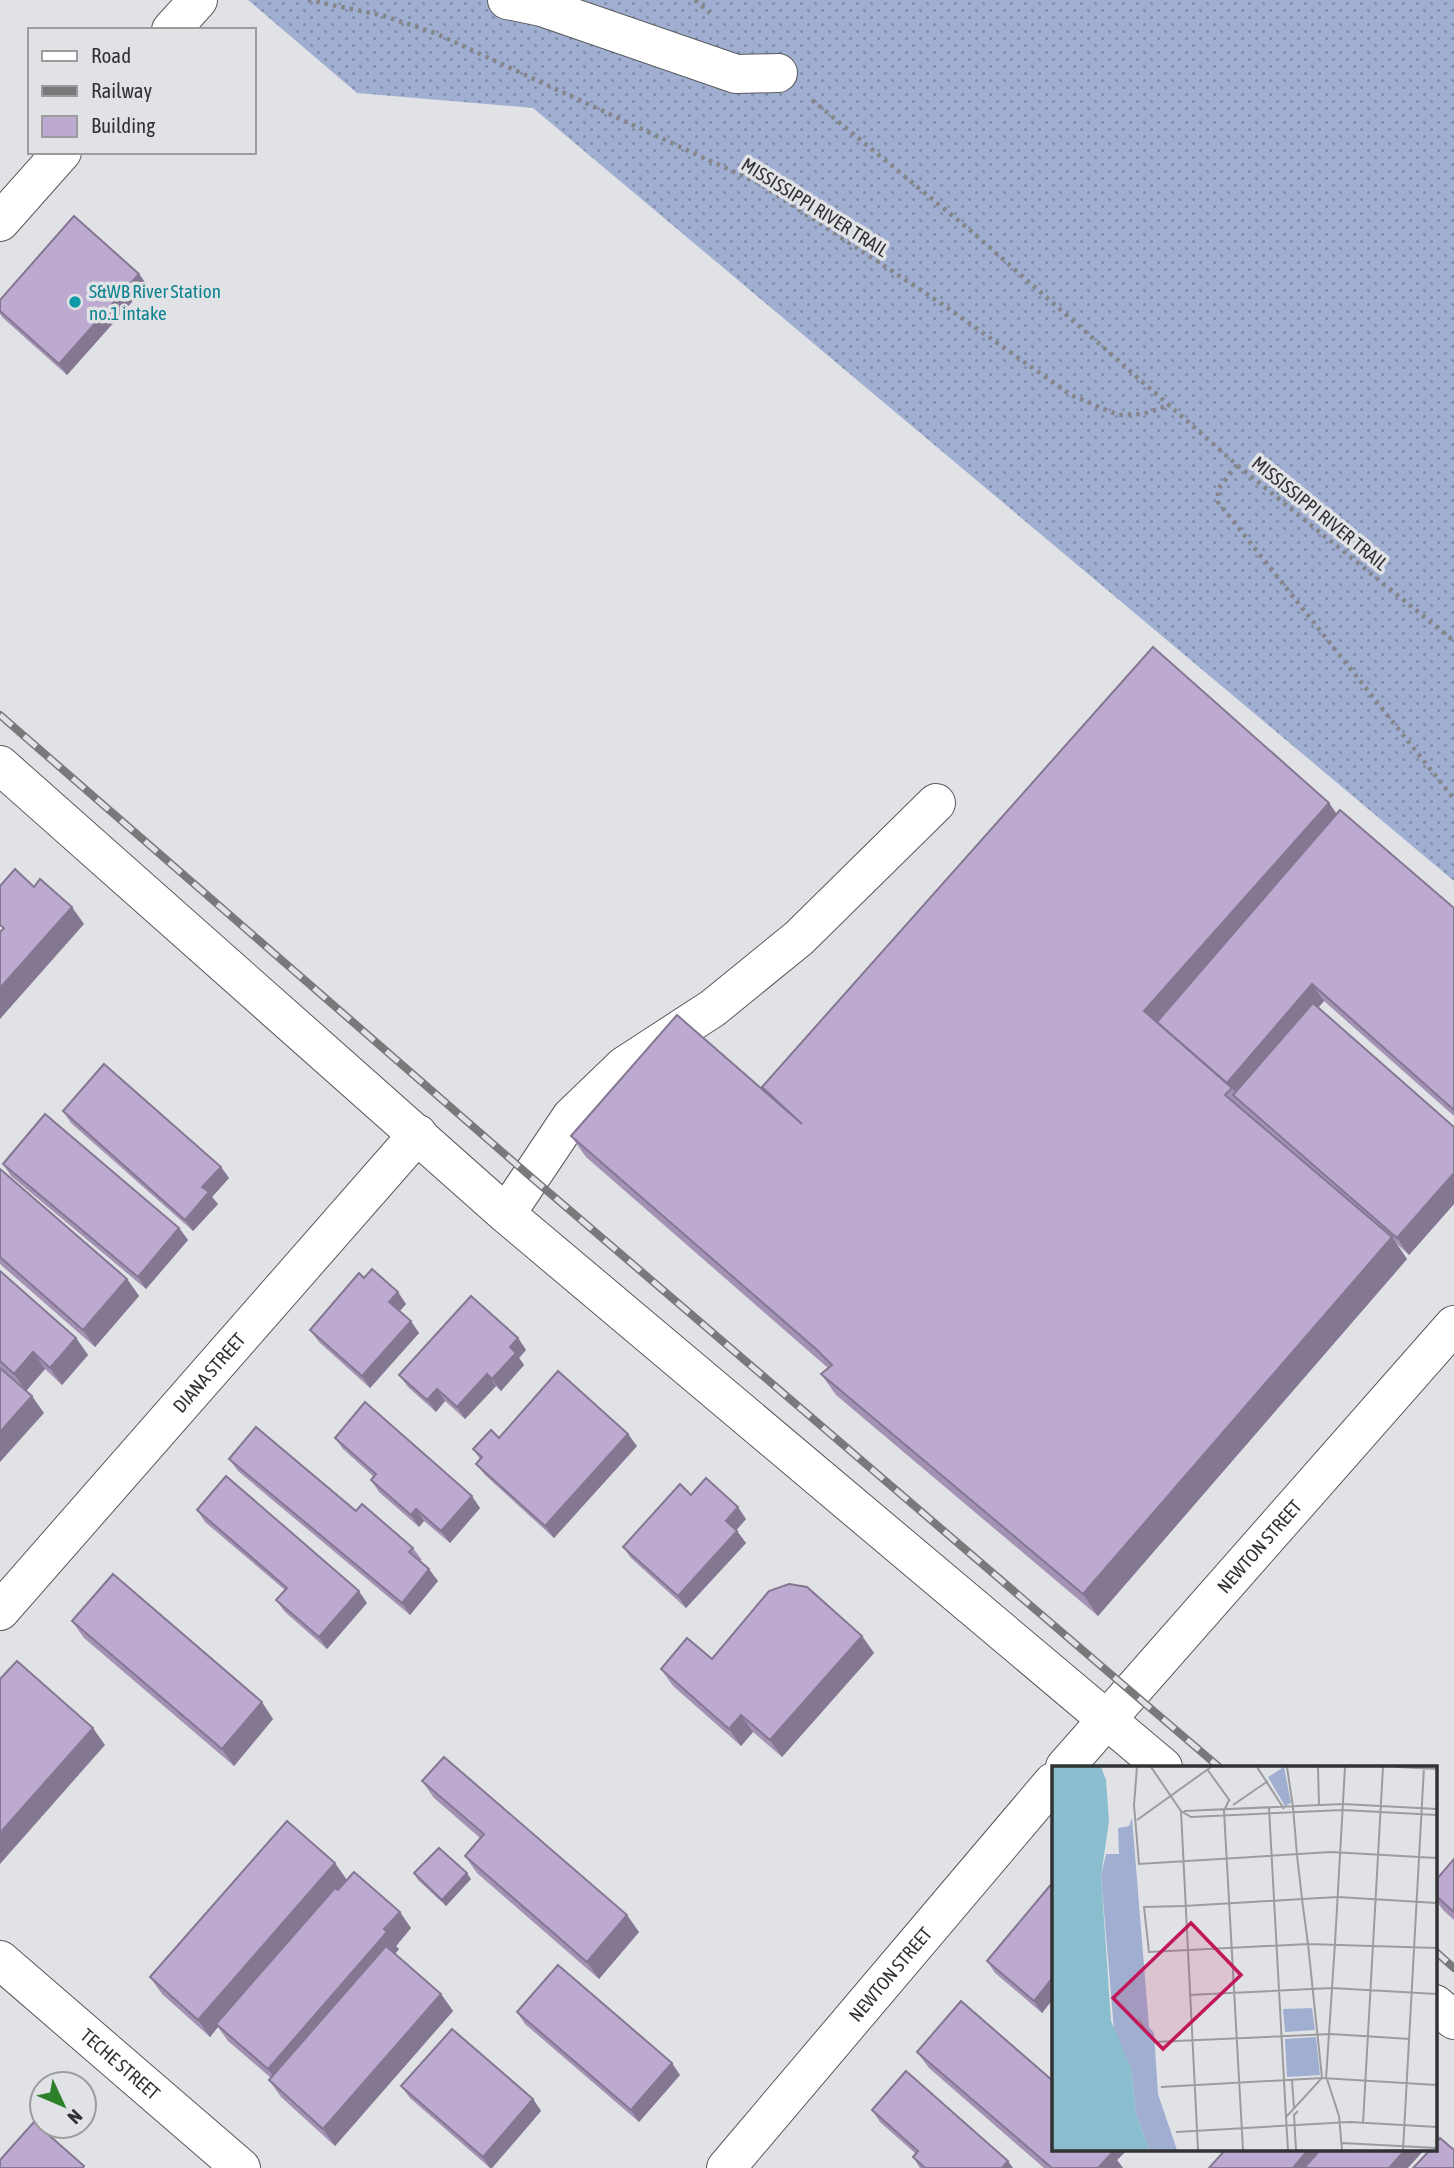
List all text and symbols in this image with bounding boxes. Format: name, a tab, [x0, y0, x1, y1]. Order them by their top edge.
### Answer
legend	[28, 28, 256, 154]
text: Road	[91, 43, 131, 67]
text: Railway	[91, 78, 153, 102]
text: Building	[91, 113, 155, 137]
street label: MISSISSIPPI RIVER TRAIL	[738, 153, 893, 261]
place label: S&WB River Station no.1 intake	[89, 280, 221, 324]
marker: S&WB River Station no.1 intake	[67, 294, 83, 310]
street label: MISSISSIPPI RIVER TRAIL	[1248, 451, 1393, 575]
street label: DIANA STREET	[168, 1328, 250, 1417]
street label: NEWTON STREET	[1213, 1495, 1306, 1597]
inset map	[1052, 1766, 1436, 2150]
street label: NEWTON STREET	[844, 1922, 937, 2026]
street label: TECHE STREET	[76, 2024, 165, 2104]
north arrow	[28, 2070, 98, 2140]
text: N	[63, 2105, 87, 2128]

